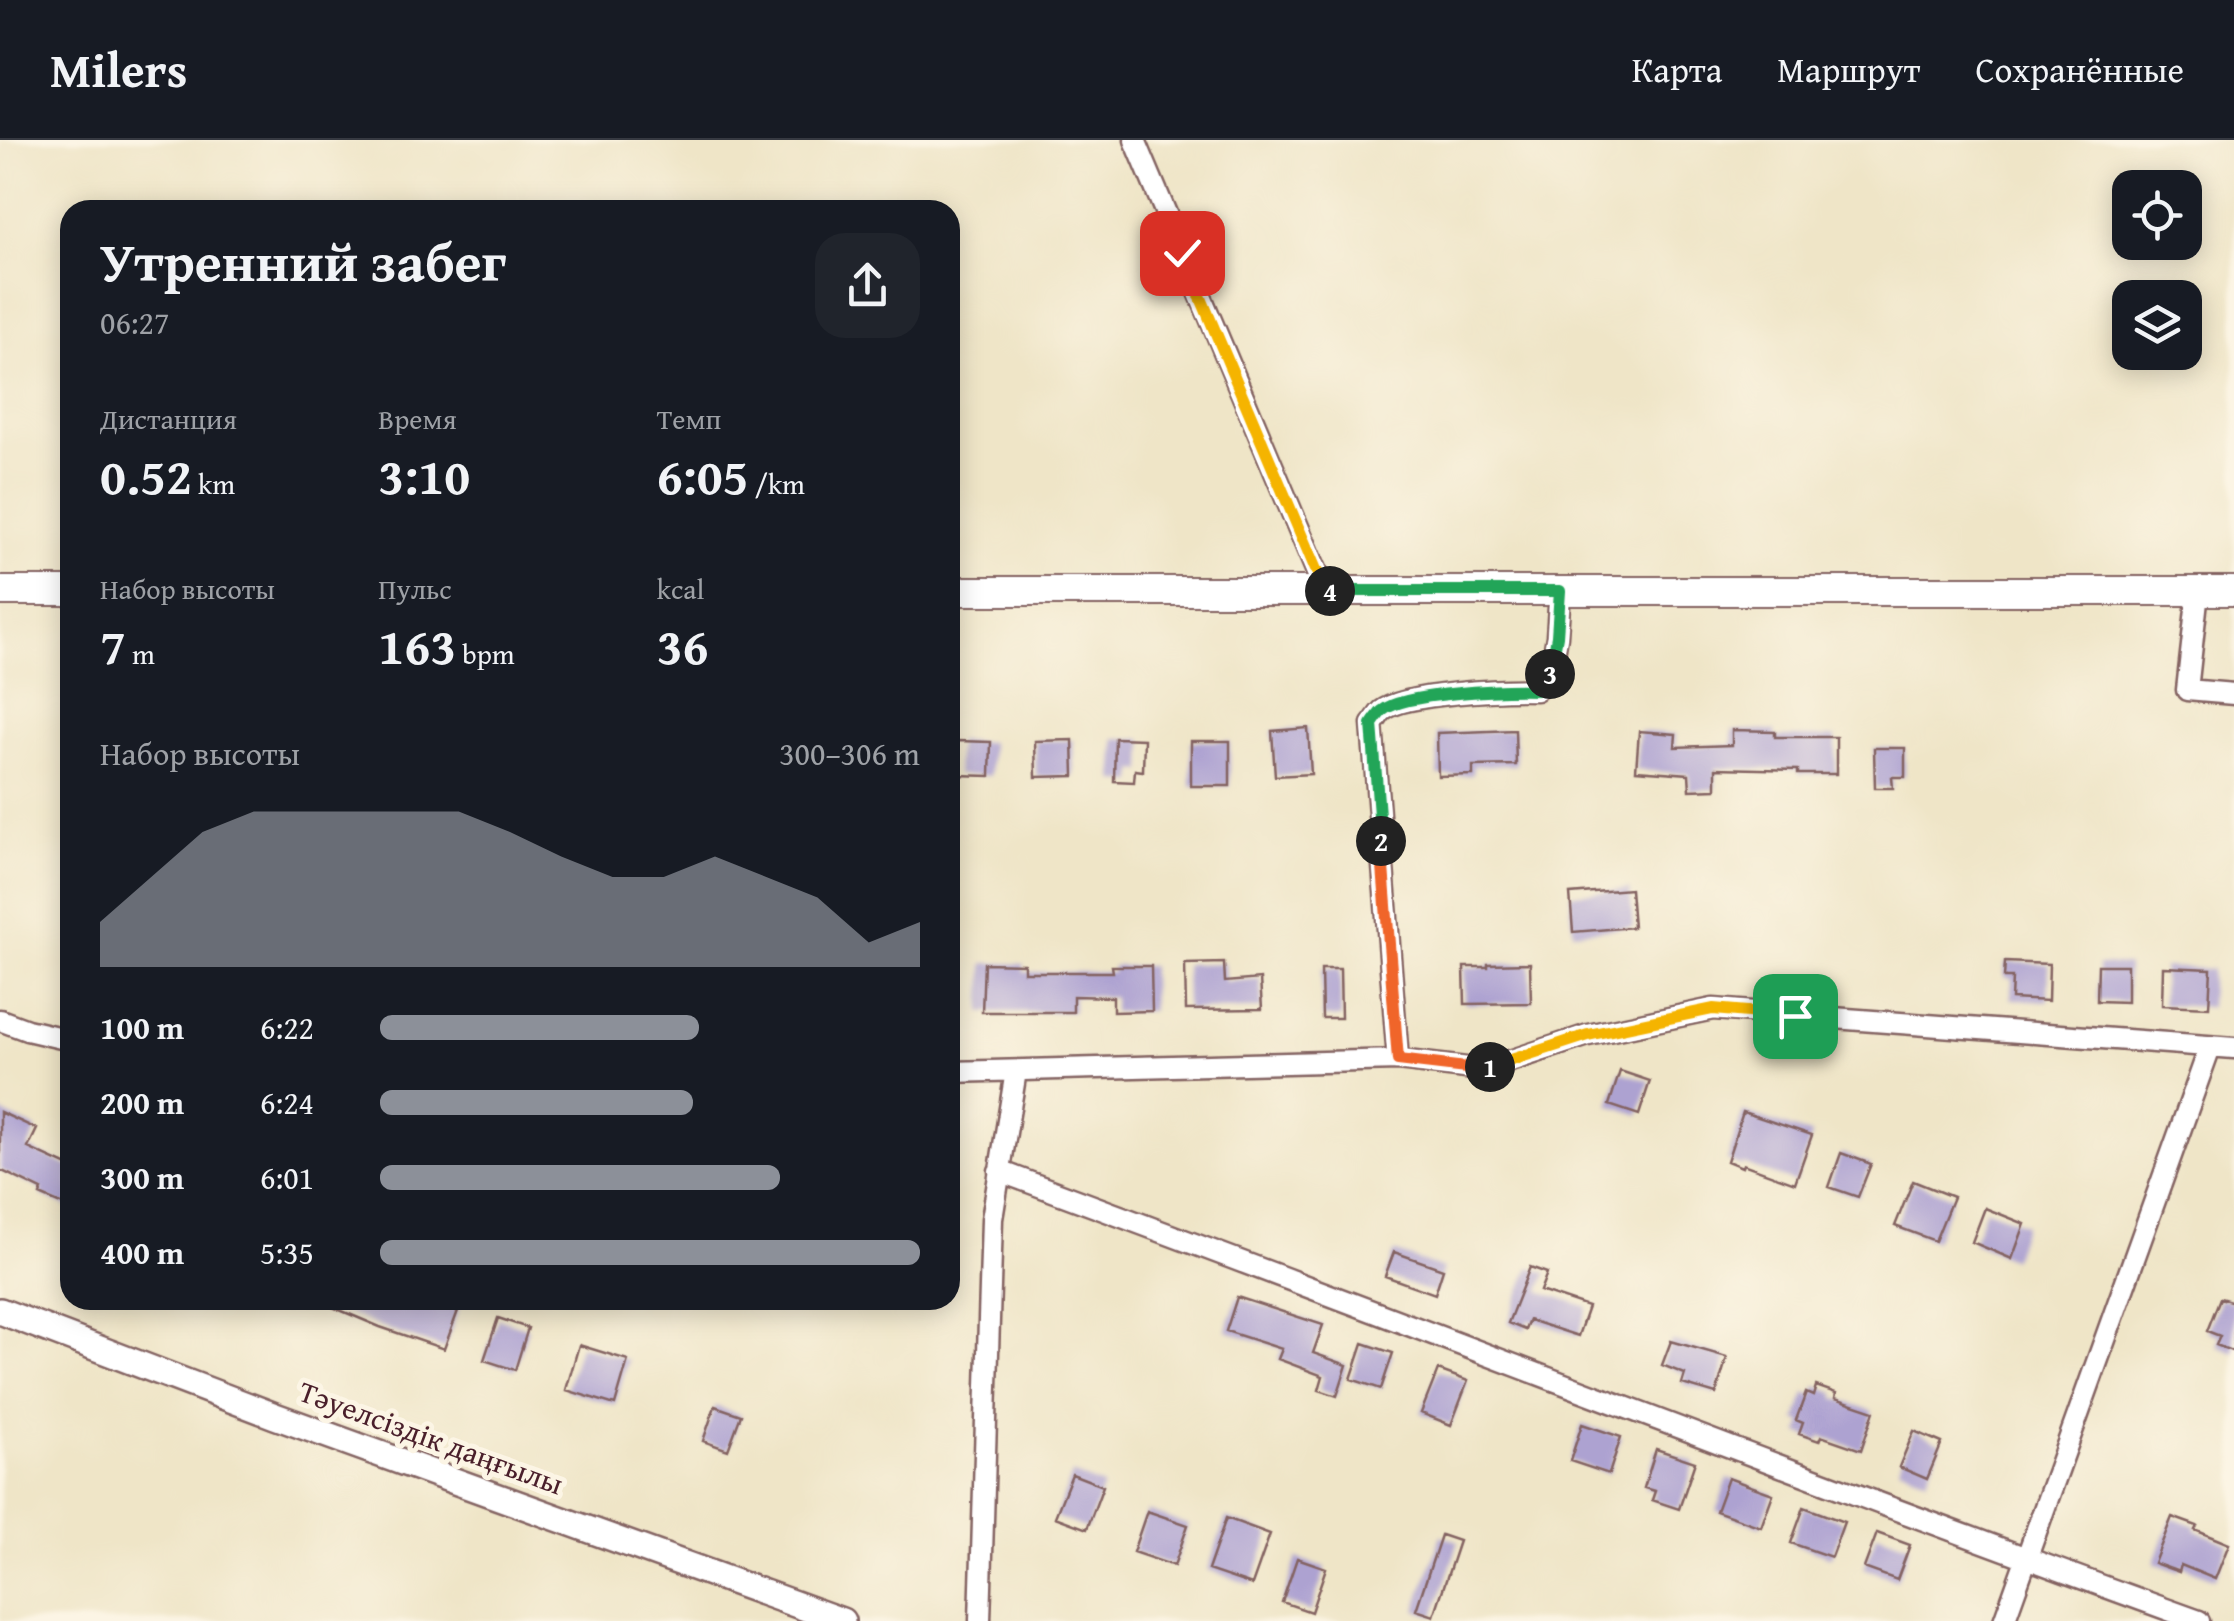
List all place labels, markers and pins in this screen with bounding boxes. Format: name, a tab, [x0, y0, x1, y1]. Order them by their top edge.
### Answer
pin	[1140, 211, 1225, 296]
pin: 4	[1305, 566, 1355, 616]
pin: 3	[1525, 649, 1575, 699]
pin: 2	[1356, 816, 1406, 866]
pin	[1753, 974, 1838, 1059]
pin: 1	[1465, 1042, 1515, 1092]

